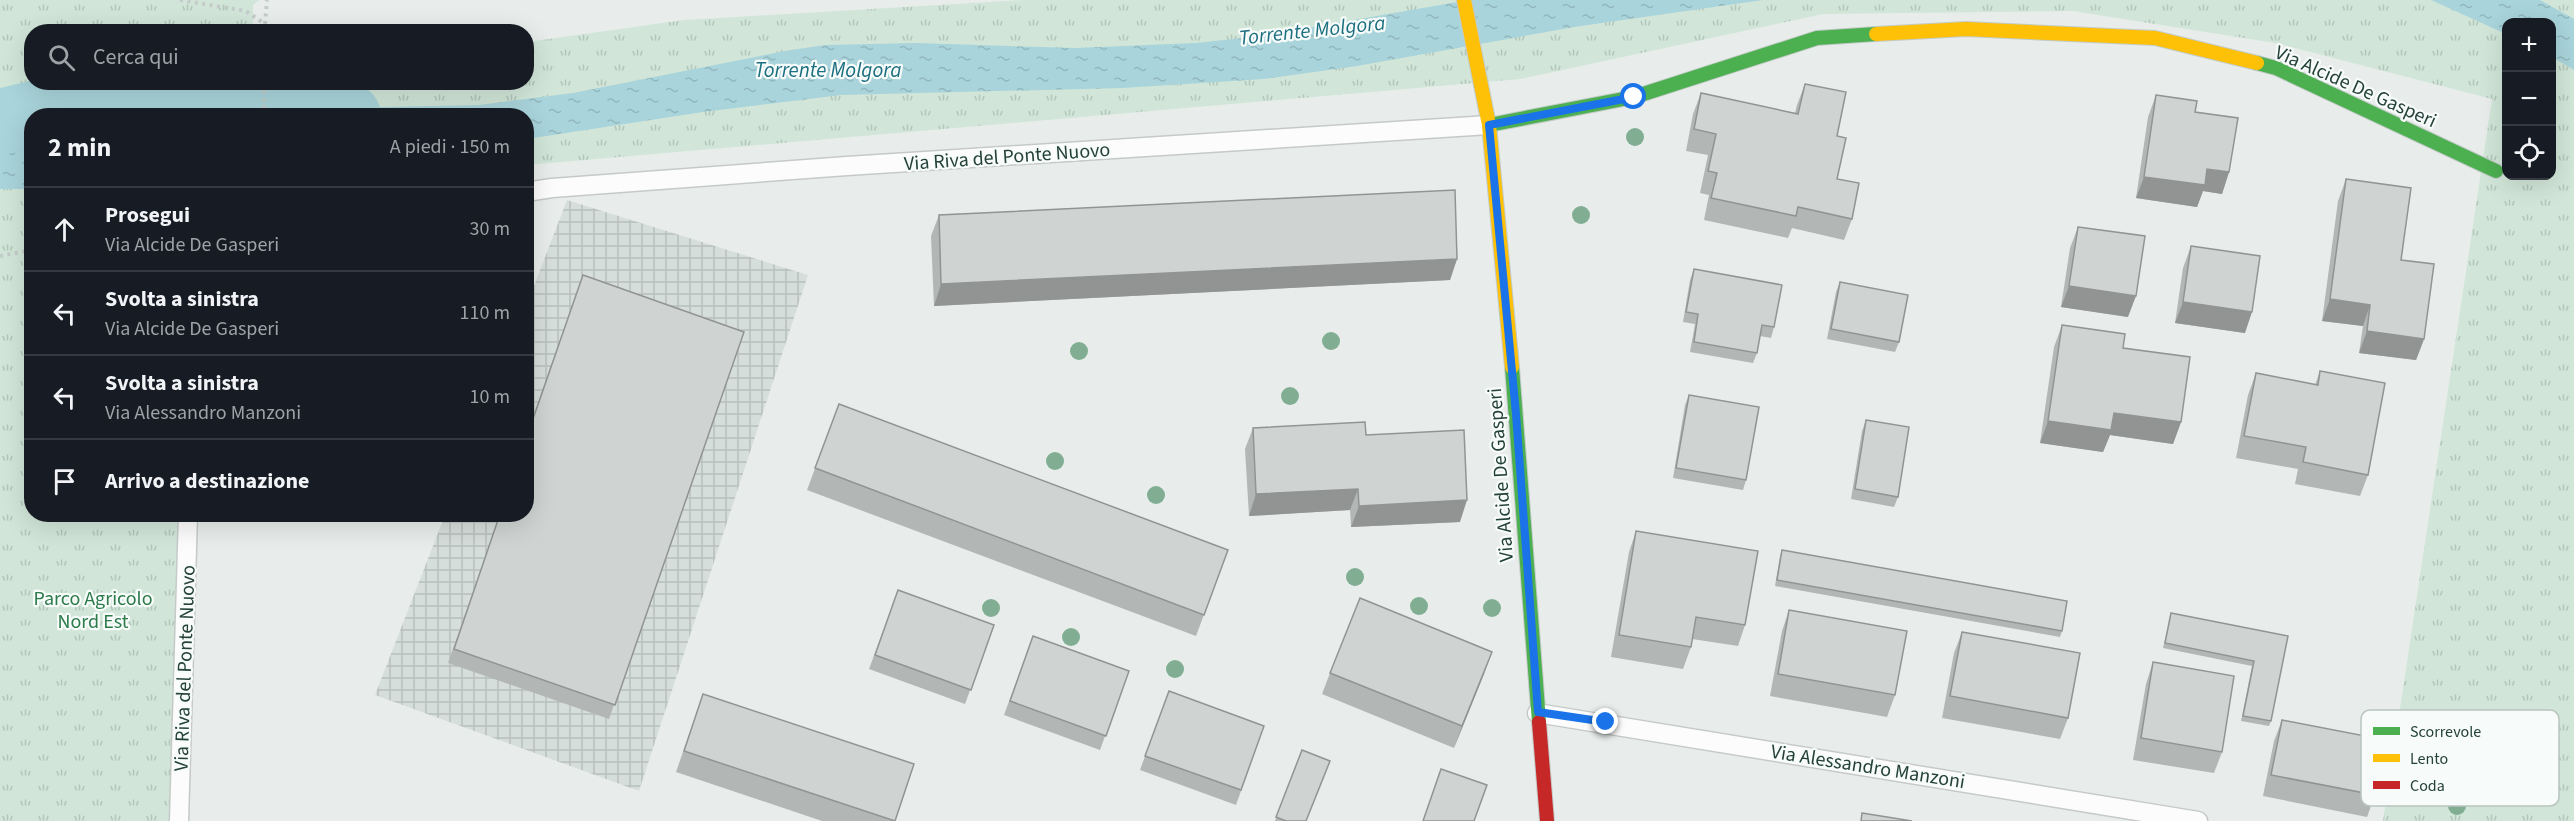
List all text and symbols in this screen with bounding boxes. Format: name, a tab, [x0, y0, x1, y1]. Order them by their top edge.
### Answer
water label: Torrente Molgora	[1237, 7, 1387, 53]
map controls	[2502, 18, 2556, 180]
button: +	[2502, 18, 2556, 72]
search box	[24, 24, 534, 90]
street label: Via Alcide De Gasperi	[2270, 39, 2441, 135]
icon: search	[45, 41, 78, 74]
text: Cerca qui	[93, 41, 179, 73]
water label: Torrente Molgora	[754, 55, 902, 85]
button: −	[2502, 72, 2556, 126]
route start	[1620, 83, 1646, 109]
button: locate	[2502, 126, 2556, 180]
text: 2 min	[48, 129, 111, 166]
text: A piedi · 150 m	[390, 133, 510, 161]
street label: Via Riva del Ponte Nuovo	[903, 136, 1111, 178]
text: Prosegui	[105, 199, 190, 231]
icon: ahead	[48, 213, 81, 246]
text: 30 m	[470, 215, 510, 243]
text: Via Alcide De Gasperi	[105, 231, 279, 259]
text: Svolta a sinistra	[105, 283, 259, 315]
icon: left	[48, 297, 81, 330]
text: 110 m	[460, 299, 510, 327]
text: Via Alcide De Gasperi	[105, 315, 279, 343]
text: Svolta a sinistra	[105, 367, 259, 399]
icon: left	[48, 381, 81, 414]
text: 10 m	[470, 383, 510, 411]
street label: Via Alcide De Gasperi	[1481, 387, 1521, 563]
text: Via Alessandro Manzoni	[105, 399, 301, 427]
icon: arrive	[48, 465, 81, 498]
text: Arrivo a destinazione	[105, 465, 310, 497]
street label: Via Riva del Ponte Nuovo	[167, 564, 203, 772]
park label: Parco Agricolo Nord Est	[33, 585, 153, 636]
route end	[1592, 708, 1618, 734]
legend	[2361, 710, 2559, 806]
text: Scorrevole	[2410, 721, 2481, 743]
street label: Via Alessandro Manzoni	[1769, 738, 1967, 796]
text: Lento	[2410, 748, 2448, 770]
text: Coda	[2410, 775, 2445, 797]

